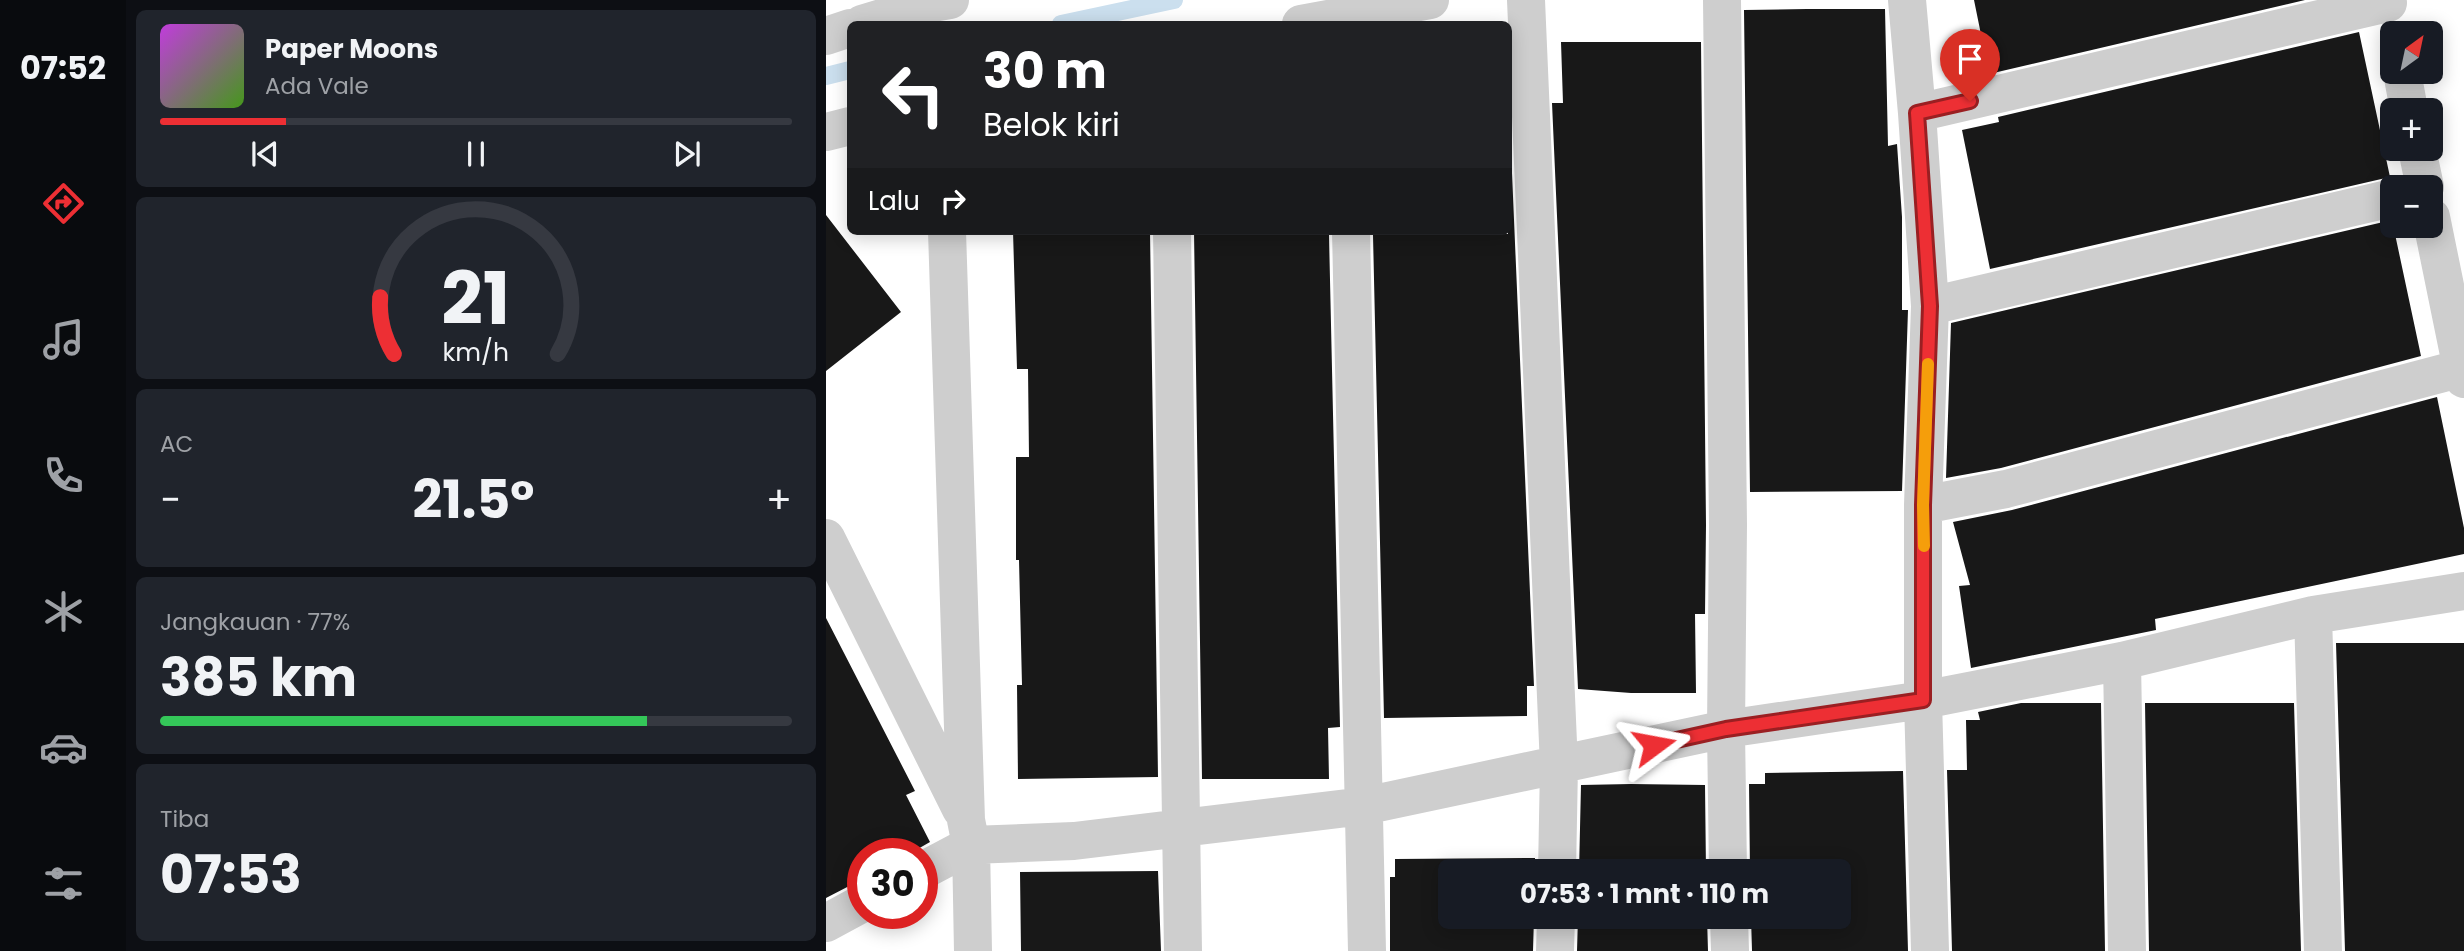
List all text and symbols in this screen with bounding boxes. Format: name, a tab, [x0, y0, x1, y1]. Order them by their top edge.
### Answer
north arrow	[2380, 21, 2443, 84]
map controls	[2380, 21, 2443, 238]
pin	[1940, 29, 2000, 101]
text: Paper Moons	[265, 31, 438, 67]
text: 30 m	[983, 37, 1107, 105]
icon: arrive	[1951, 40, 1989, 78]
text: 07:52	[20, 45, 106, 90]
icon: left	[868, 49, 959, 140]
text: Ada Vale	[265, 70, 369, 102]
button: +	[2380, 98, 2443, 161]
text: Belok kiri	[983, 102, 1120, 147]
icon: previous	[246, 135, 284, 173]
icon: pause	[457, 135, 495, 173]
icon: next	[668, 135, 706, 173]
button: −	[2380, 175, 2443, 238]
icon: directions	[39, 179, 88, 228]
icon: right	[934, 182, 972, 220]
text: Lalu	[868, 183, 920, 219]
text: 21	[442, 249, 510, 350]
icon: music	[39, 315, 88, 364]
text: km/h	[443, 335, 509, 370]
text: AC	[160, 428, 193, 460]
icon: phone	[39, 451, 88, 500]
text: 21.5°	[413, 463, 534, 536]
text: −	[160, 473, 181, 526]
text: +	[766, 473, 792, 526]
icon: climate	[39, 587, 88, 636]
text: Jangkauan · 77%	[160, 606, 350, 638]
text: 385 km	[160, 641, 357, 714]
position arrow	[1617, 708, 1691, 782]
icon: car	[39, 723, 88, 772]
text: Tiba	[160, 803, 209, 835]
text: 07:53	[160, 838, 302, 911]
speed limit sign: 30	[847, 838, 938, 929]
icon: filters	[39, 859, 88, 908]
text: 07:53 · 1 mnt · 110 m	[1520, 876, 1769, 912]

